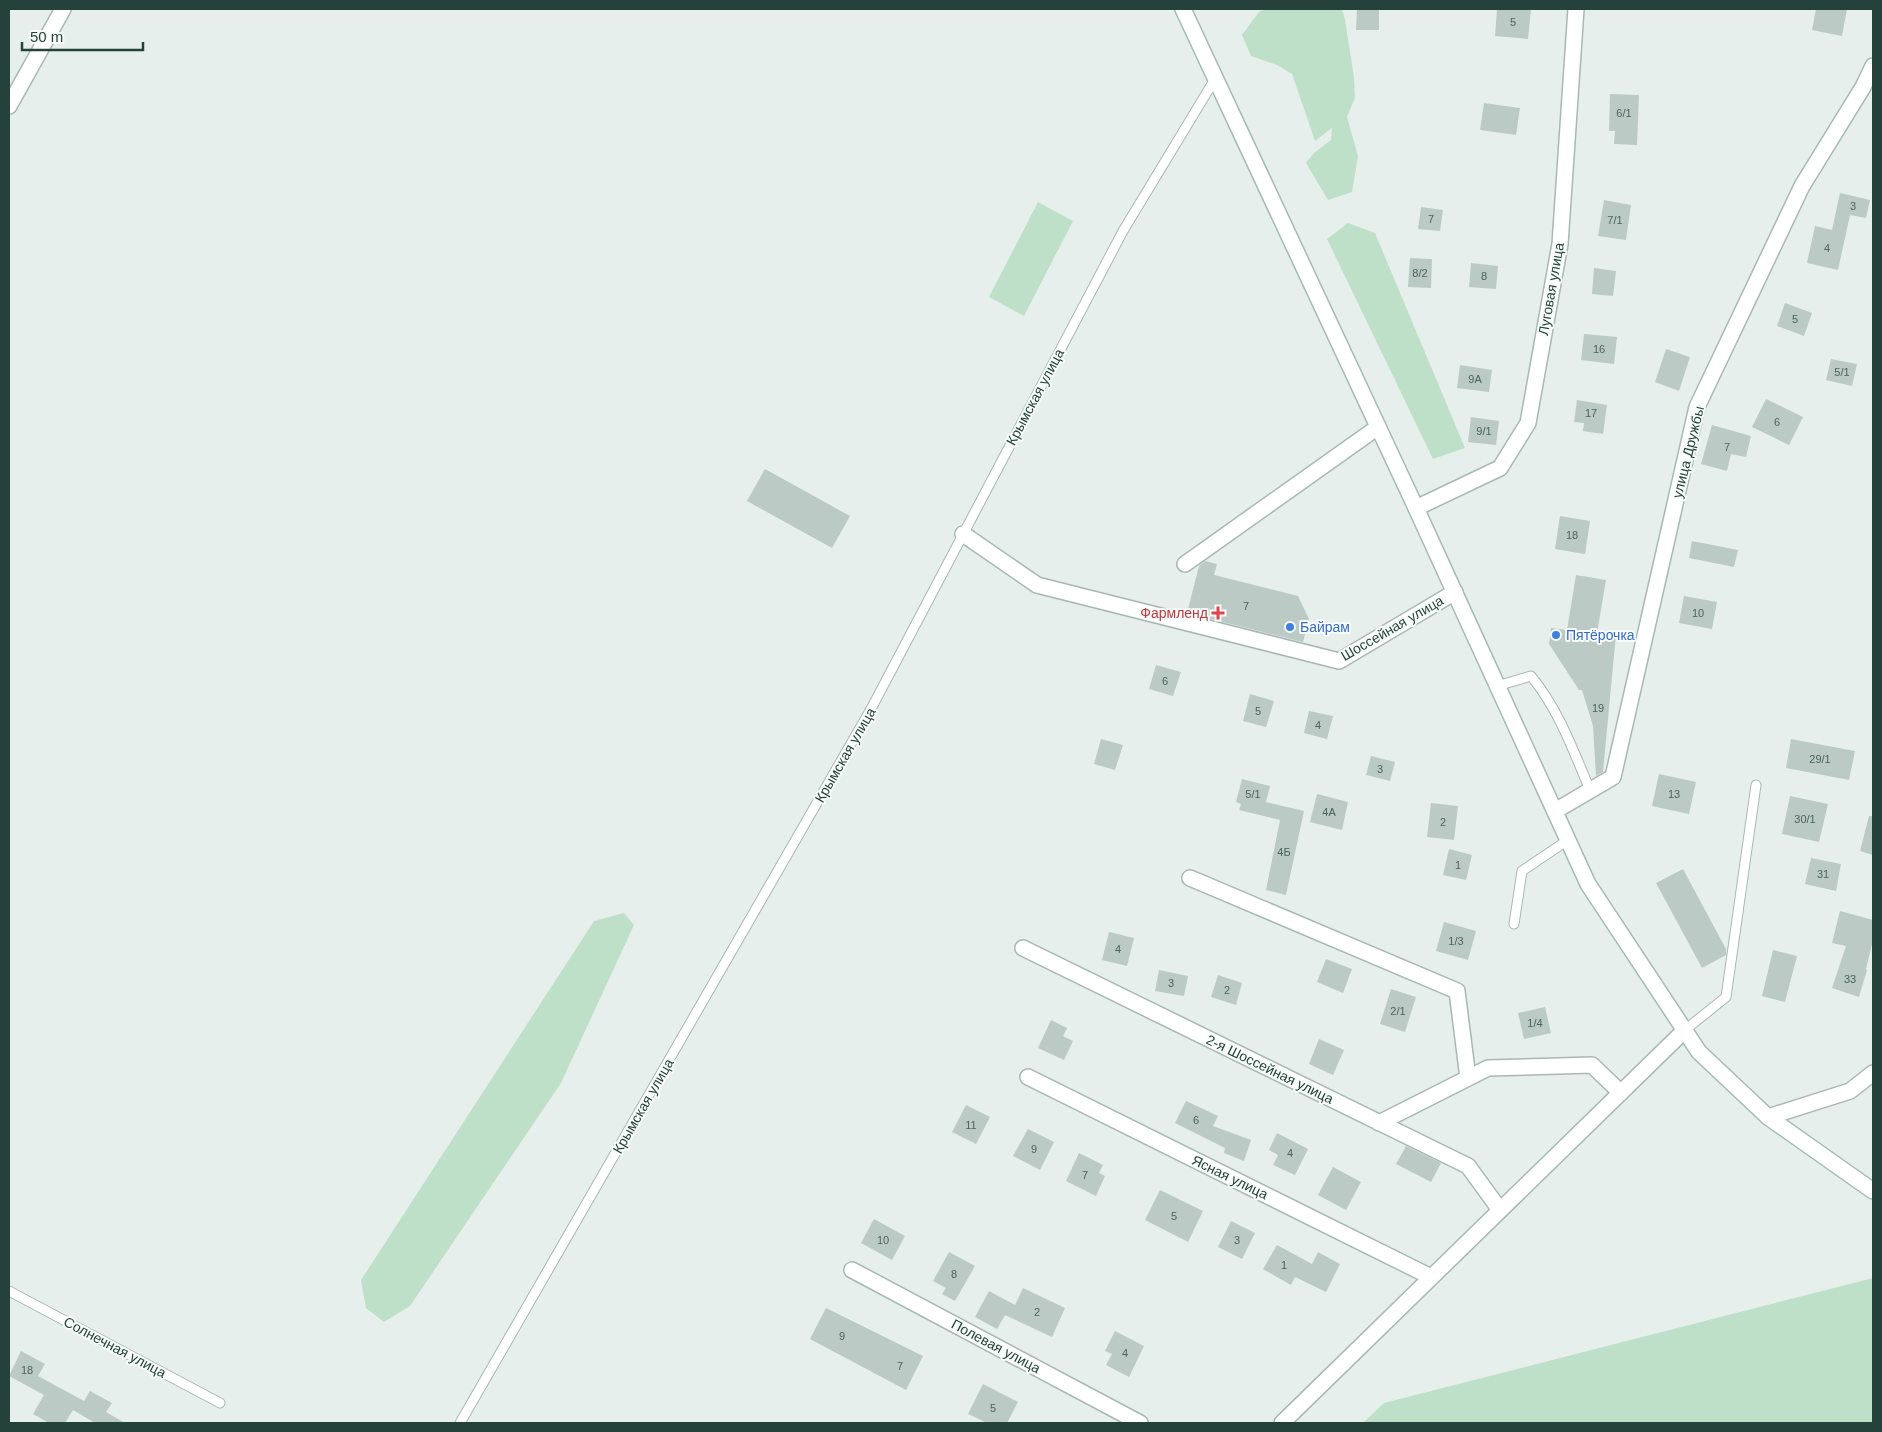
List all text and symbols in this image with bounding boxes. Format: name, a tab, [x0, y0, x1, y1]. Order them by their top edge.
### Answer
house number: 5	[1510, 16, 1516, 28]
scale bar	[22, 20, 144, 52]
text: 50 m	[30, 28, 63, 45]
house number: 6/1	[1616, 107, 1632, 119]
house number: 3	[1850, 200, 1856, 212]
house number: 7	[1428, 213, 1434, 225]
house number: 7/1	[1607, 214, 1623, 226]
street label: Луговая улица	[1535, 241, 1567, 337]
house number: 4	[1824, 242, 1830, 254]
house number: 8/2	[1412, 267, 1428, 279]
house number: 8	[1481, 270, 1487, 282]
house number: 5	[1792, 313, 1798, 325]
house number: 16	[1593, 343, 1605, 355]
street label: Крымская улица	[1003, 346, 1067, 448]
house number: 5/1	[1834, 366, 1850, 378]
house number: 9А	[1468, 373, 1482, 385]
street label: улица Дружбы	[1669, 404, 1707, 500]
house number: 17	[1585, 407, 1597, 419]
house number: 6	[1774, 416, 1780, 428]
house number: 9/1	[1476, 425, 1492, 437]
house number: 7	[1724, 441, 1730, 453]
house number: 18	[1566, 529, 1578, 541]
street label: Шоссейная улица	[1338, 592, 1446, 664]
house number: 7	[1243, 600, 1249, 612]
place label: Фармленд	[1140, 605, 1208, 621]
marker: Фармленд	[1212, 607, 1224, 619]
house number: 10	[1692, 607, 1704, 619]
place label: Байрам	[1300, 619, 1350, 635]
marker: Байрам	[1284, 621, 1296, 633]
place label: Пятёрочка	[1566, 627, 1635, 643]
marker: Пятёрочка	[1550, 629, 1562, 641]
house number: 6	[1162, 675, 1168, 687]
house number: 19	[1592, 702, 1604, 714]
street label: Крымская улица	[811, 705, 879, 805]
house number: 5	[1255, 705, 1261, 717]
house number: 4	[1315, 719, 1321, 731]
house number: 29/1	[1809, 753, 1831, 765]
house number: 3	[1377, 763, 1383, 775]
house number: 5/1	[1245, 788, 1261, 800]
house number: 13	[1668, 788, 1680, 800]
house number: 4А	[1322, 806, 1336, 818]
house number: 30/1	[1794, 813, 1816, 825]
house number: 2	[1440, 816, 1446, 828]
house number: 4Б	[1277, 846, 1291, 858]
house number: 1	[1455, 859, 1461, 871]
house number: 31	[1817, 868, 1829, 880]
house number: 1/3	[1448, 935, 1464, 947]
house number: 4	[1115, 943, 1121, 955]
house number: 33	[1844, 973, 1856, 985]
house number: 3	[1168, 977, 1174, 989]
house number: 2	[1224, 984, 1230, 996]
house number: 2/1	[1390, 1005, 1406, 1017]
house number: 1/4	[1527, 1017, 1543, 1029]
street label: 2-я Шоссейная улица	[1204, 1031, 1336, 1107]
street label: Крымская улица	[609, 1056, 677, 1156]
house number: 6	[1193, 1114, 1199, 1126]
house number: 11	[965, 1119, 977, 1131]
house number: 9	[1031, 1143, 1037, 1155]
house number: 4	[1287, 1147, 1293, 1159]
street label: Ясная улица	[1189, 1152, 1271, 1202]
house number: 7	[1082, 1169, 1088, 1181]
house number: 5	[1171, 1210, 1177, 1222]
house number: 10	[877, 1234, 889, 1246]
house number: 3	[1234, 1234, 1240, 1246]
house number: 1	[1281, 1259, 1287, 1271]
house number: 8	[951, 1268, 957, 1280]
house number: 2	[1034, 1306, 1040, 1318]
street label: Солнечная улица	[61, 1313, 169, 1381]
street label: Полевая улица	[949, 1316, 1043, 1376]
house number: 9	[839, 1330, 845, 1342]
house number: 4	[1122, 1347, 1128, 1359]
house number: 7	[897, 1360, 903, 1372]
house number: 18	[21, 1364, 33, 1376]
house number: 5	[990, 1402, 996, 1414]

